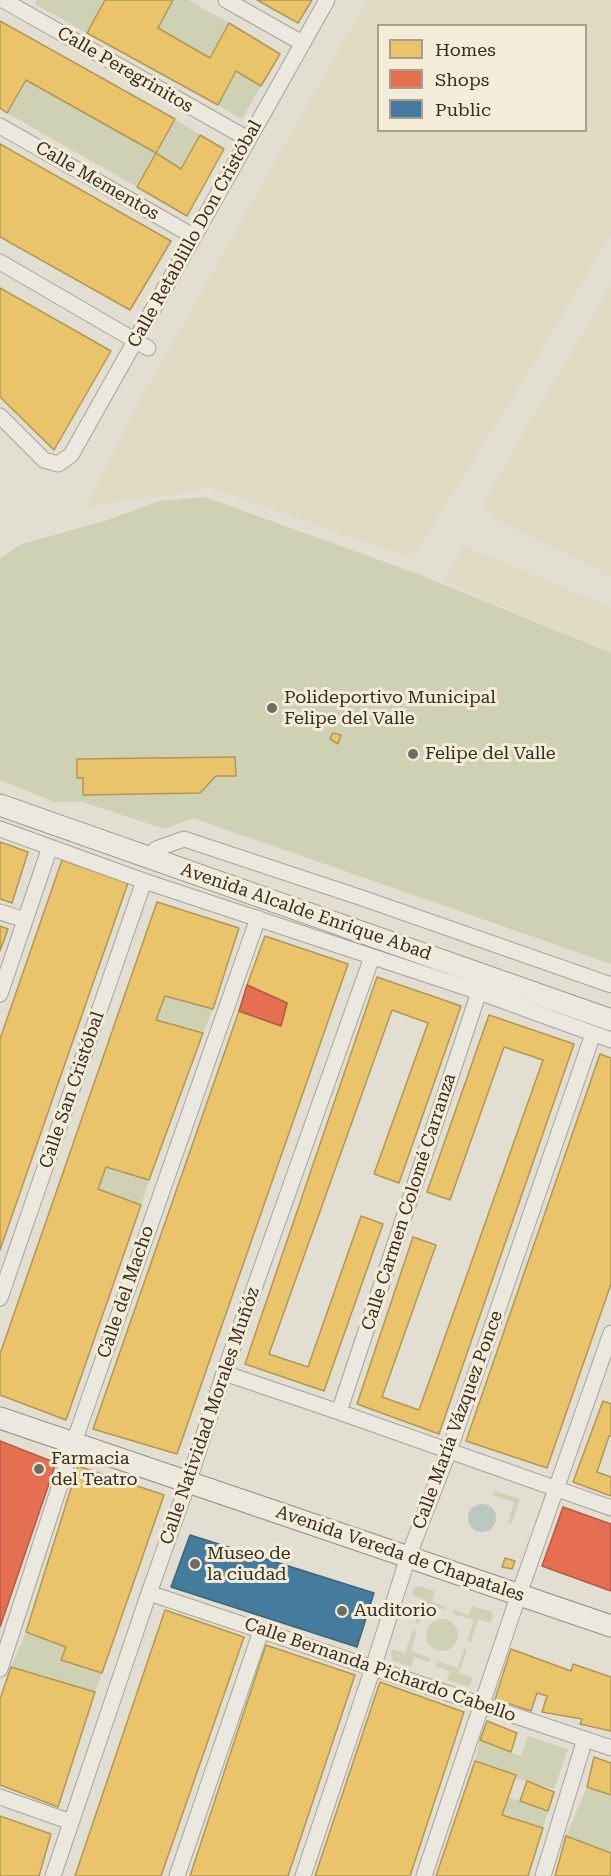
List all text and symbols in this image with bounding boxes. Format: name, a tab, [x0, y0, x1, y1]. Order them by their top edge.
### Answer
street label: Calle Peregrinitos	[53, 22, 197, 118]
legend	[377, 24, 587, 132]
text: Homes	[435, 39, 496, 60]
text: Shops	[435, 69, 489, 90]
text: Public	[435, 99, 491, 120]
street label: Calle Retablillo Don Cristóbal	[123, 117, 267, 351]
street label: Calle Mementos	[31, 137, 163, 225]
place label: Polideportivo Municipal Felipe del Valle	[284, 687, 496, 730]
marker: Polideportivo Municipal Felipe del Valle	[265, 701, 279, 715]
place label: Felipe del Valle	[425, 743, 556, 765]
marker: Felipe del Valle	[406, 747, 420, 761]
street label: Avenida Alcalde Enrique Abad	[178, 859, 434, 965]
street label: Calle San Cristóbal	[35, 1009, 109, 1171]
street label: Calle Carmen Colomé Carranza	[357, 1071, 461, 1333]
street label: Calle del Macho	[93, 1223, 159, 1361]
street label: Calle Natividad Morales Muñóz	[156, 1284, 264, 1548]
street label: Calle María Vázquez Ponce	[408, 1308, 508, 1532]
place label: Farmacia del Teatro	[51, 1448, 138, 1490]
marker: Farmacia del Teatro	[32, 1462, 46, 1476]
street label: Avenida Vereda de Chapatales	[273, 1501, 527, 1607]
place label: Museo de la ciudad	[207, 1543, 291, 1586]
marker: Museo de la ciudad	[188, 1557, 202, 1571]
place label: Auditorio	[354, 1600, 437, 1622]
marker: Auditorio	[335, 1604, 349, 1618]
street label: Calle Bernanda Pichardo Cabello	[241, 1613, 519, 1727]

